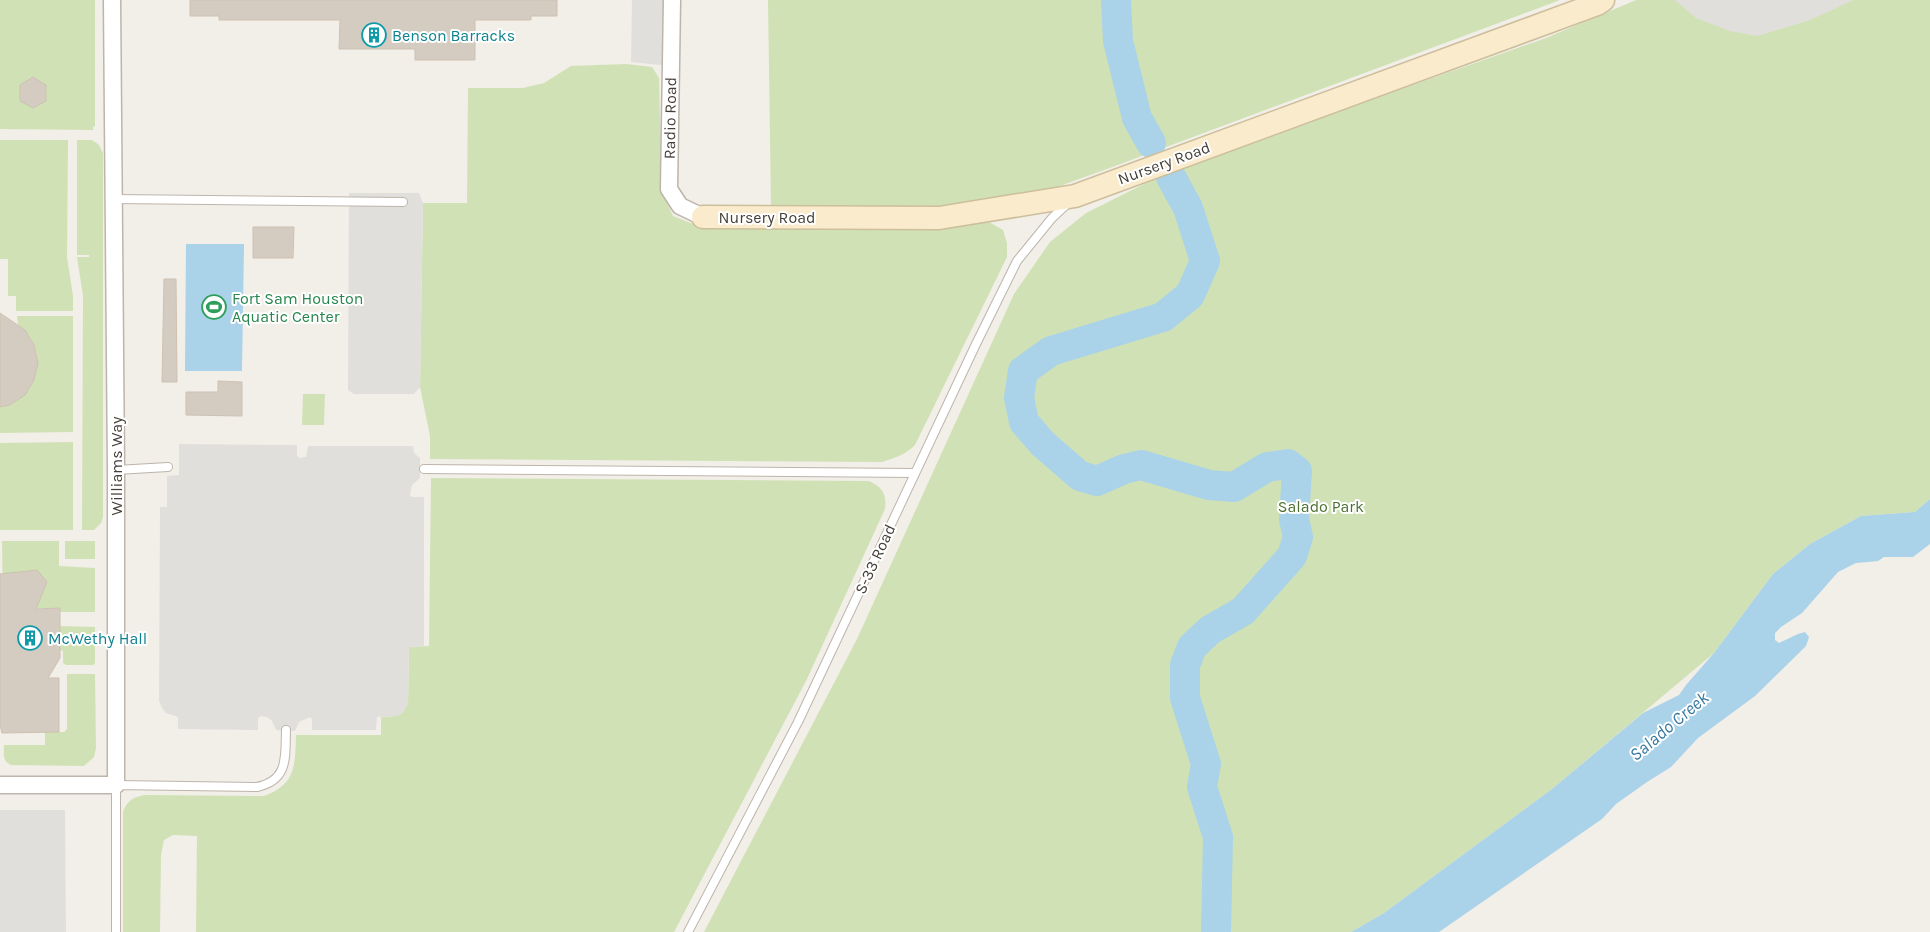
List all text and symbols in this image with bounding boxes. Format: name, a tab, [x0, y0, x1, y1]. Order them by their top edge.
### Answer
building icon: Benson Barracks	[361, 22, 387, 48]
place label: Benson Barracks	[392, 26, 515, 45]
street label: Radio Road	[660, 77, 680, 159]
street label: Nursery Road	[1115, 138, 1213, 188]
street label: Nursery Road	[719, 208, 815, 227]
place label: Fort Sam Houston Aquatic Center	[232, 289, 363, 326]
sports icon: Fort Sam Houston Aquatic Center	[201, 294, 227, 320]
street label: Williams Way	[107, 416, 126, 515]
park label: Salado Park	[1278, 497, 1364, 516]
street label: S-33 Road	[851, 521, 899, 597]
building icon: McWethy Hall	[17, 625, 43, 651]
place label: McWethy Hall	[48, 629, 147, 648]
water label: Salado Creek	[1625, 686, 1714, 766]

